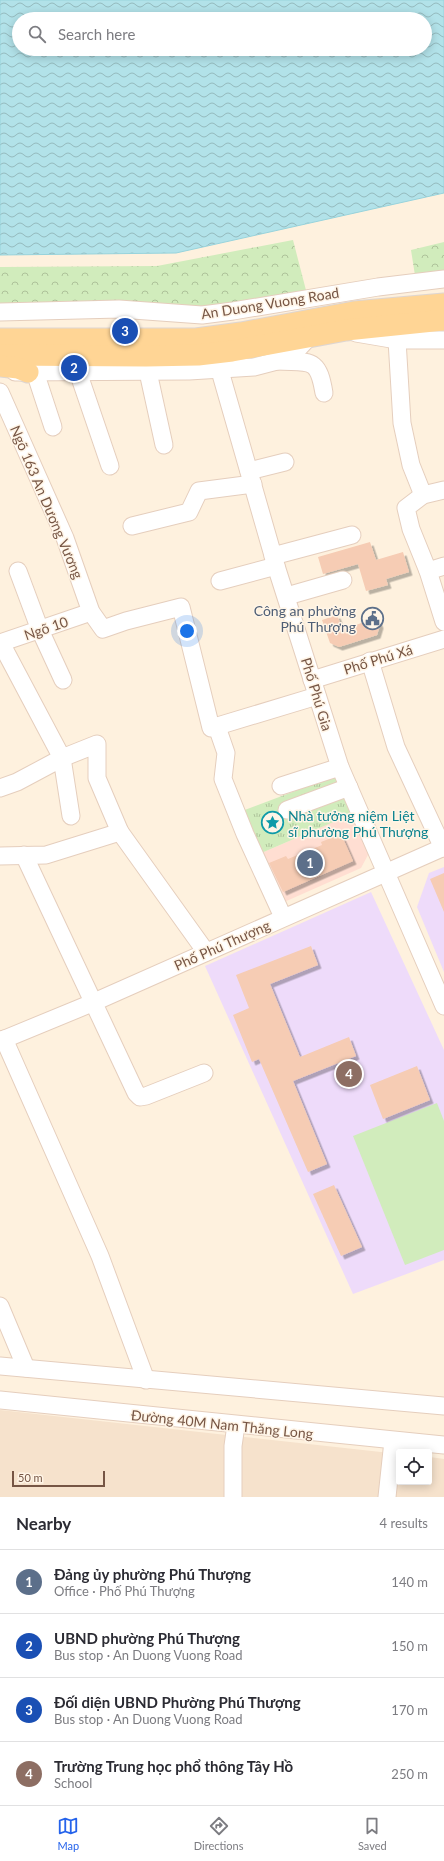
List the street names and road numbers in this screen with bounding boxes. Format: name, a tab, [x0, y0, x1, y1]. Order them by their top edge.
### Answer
street label: An Duong Vuong Road	[200, 284, 340, 322]
street label: Ngõ 163 An Dương Vương	[7, 423, 87, 581]
street label: Ngõ 10	[22, 613, 70, 643]
street label: Phố Phú Xá	[341, 640, 415, 678]
street label: Phố Phú Gia	[298, 655, 336, 733]
street label: Phố Phú Thượng	[171, 916, 273, 974]
street label: Đường 40M Nam Thăng Long	[130, 1406, 314, 1442]

